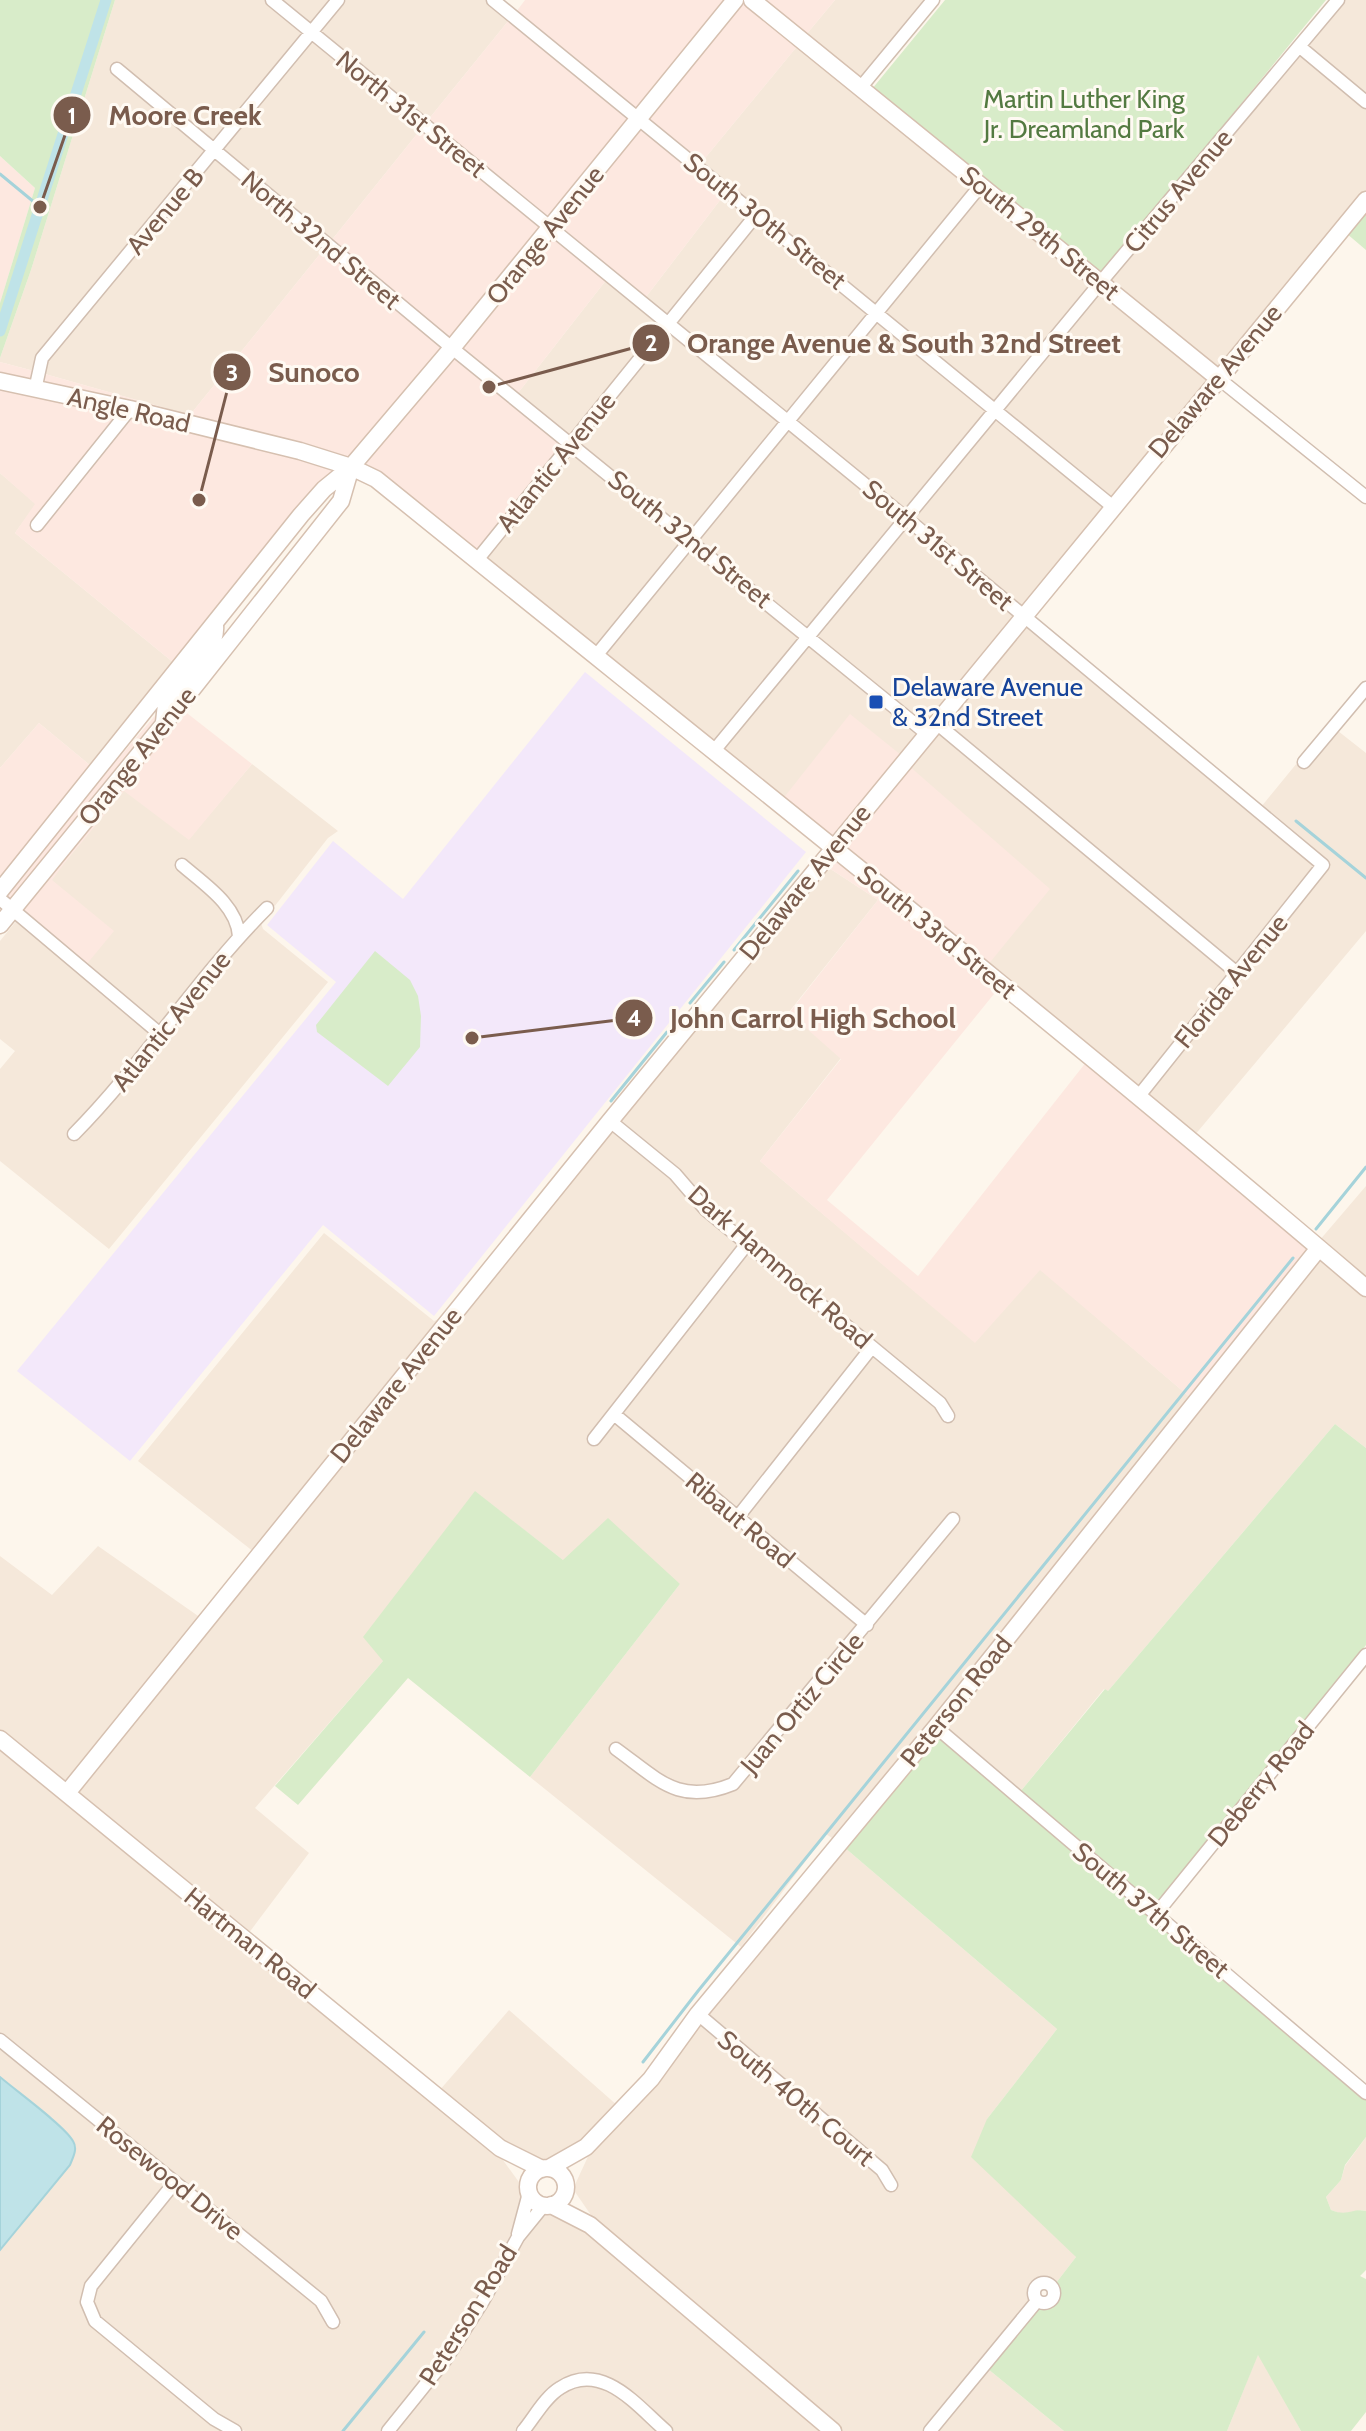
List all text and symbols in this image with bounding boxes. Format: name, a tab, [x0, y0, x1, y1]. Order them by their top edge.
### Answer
street label: North 31st Street	[329, 44, 493, 184]
park label: Martin Luther King Jr. Dreamland Park	[983, 83, 1186, 145]
callout: Moore Creek	[52, 89, 277, 141]
text: Moore Creek	[108, 98, 262, 132]
text: 1	[68, 101, 76, 130]
street label: Citrus Avenue	[1117, 122, 1239, 260]
street label: South 30th Street	[677, 146, 853, 296]
street label: Orange Avenue	[479, 159, 611, 311]
street label: South 29th Street	[954, 159, 1126, 307]
street label: Avenue B	[119, 161, 211, 261]
street label: North 32nd Street	[235, 164, 407, 316]
street label: Delaware Avenue	[1141, 298, 1289, 464]
callout: Orange Avenue & South 32nd Street	[631, 317, 1137, 369]
text: Orange Avenue & South 32nd Street	[687, 326, 1121, 360]
text: 2	[645, 328, 657, 357]
callout: Sunoco	[212, 346, 376, 398]
text: Sunoco	[268, 355, 360, 389]
text: 3	[226, 358, 238, 387]
street label: Angle Road	[64, 380, 194, 440]
street label: Atlantic Avenue	[490, 385, 622, 539]
street label: South 32nd Street	[602, 463, 778, 615]
street label: South 31st Street	[856, 473, 1020, 617]
place label: Delaware Avenue & 32nd Street	[892, 671, 1083, 733]
street label: Orange Avenue	[71, 680, 203, 832]
marker: Delaware Avenue & 32nd Street	[867, 693, 885, 711]
street label: Delaware Avenue	[732, 798, 878, 966]
street label: South 33rd Street	[851, 858, 1023, 1006]
street label: Florida Avenue	[1167, 908, 1295, 1054]
street label: Atlantic Avenue	[105, 944, 237, 1098]
callout: John Carrol High School	[614, 992, 972, 1044]
text: John Carrol High School	[669, 1001, 956, 1035]
text: 4	[627, 1003, 641, 1032]
street label: Dark Hammock Road	[682, 1178, 878, 1356]
street label: Delaware Avenue	[323, 1301, 469, 1469]
street label: Ribaut Road	[679, 1465, 801, 1575]
street label: Juan Ortiz Circle	[733, 1626, 870, 1781]
street label: Peterson Road	[893, 1629, 1019, 1773]
street label: Deberry Road	[1201, 1715, 1321, 1853]
street label: South 37th Street	[1066, 1835, 1236, 1985]
street label: Hartman Road	[178, 1880, 322, 2006]
street label: South 40th Court	[711, 2023, 881, 2173]
street label: Rosewood Drive	[90, 2109, 250, 2247]
street label: Peterson Road	[412, 2239, 524, 2391]

